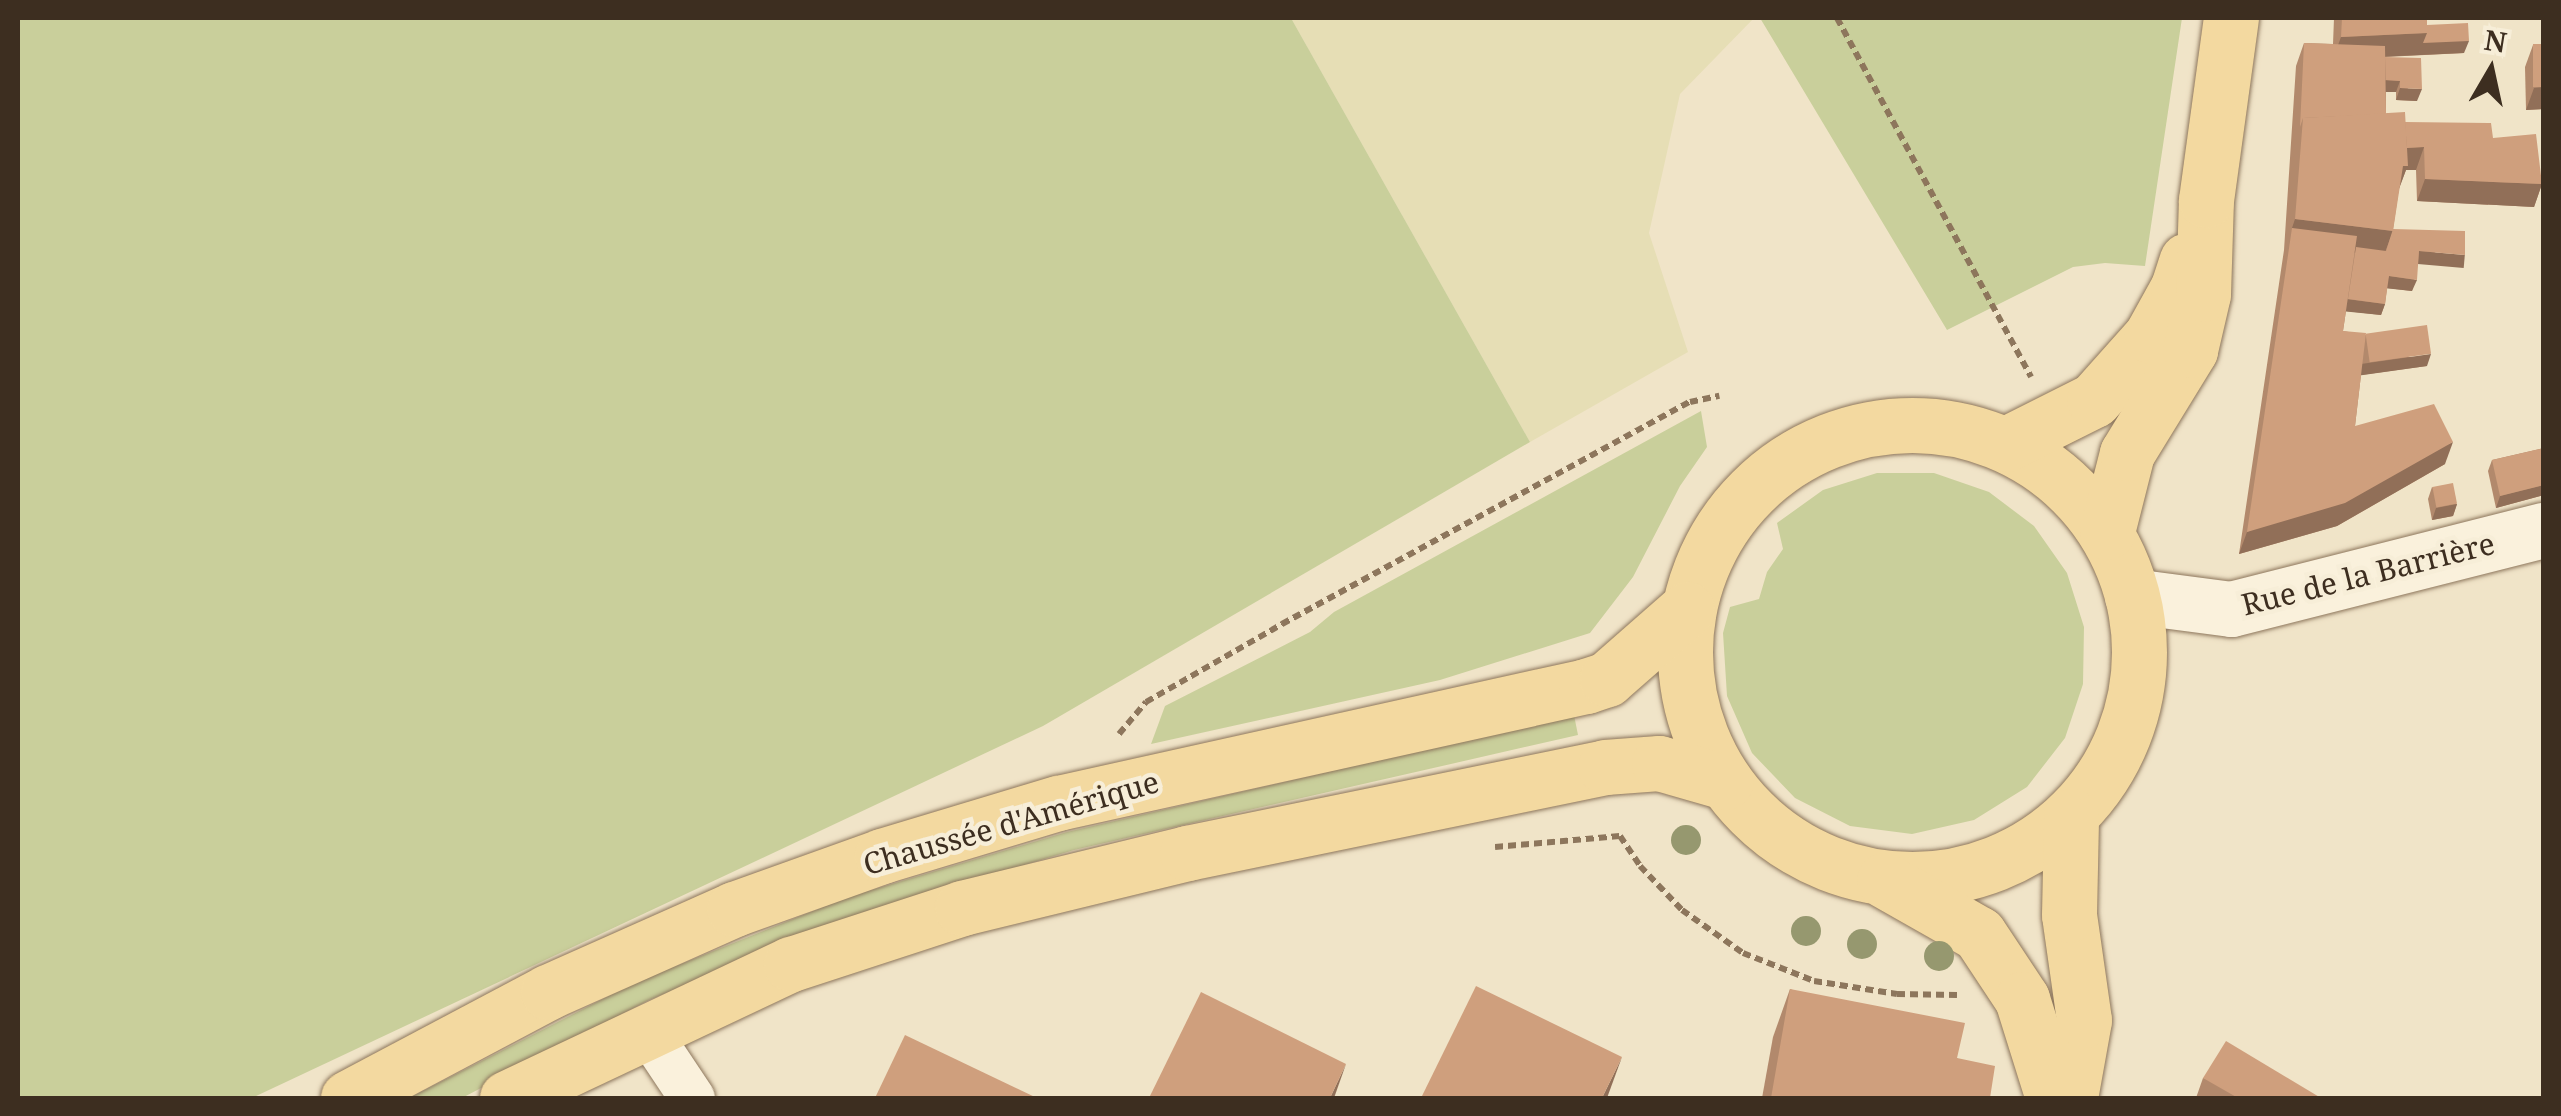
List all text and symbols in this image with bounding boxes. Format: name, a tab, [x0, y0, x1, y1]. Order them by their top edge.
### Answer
north arrow	[2441, 20, 2541, 120]
text: N	[2482, 20, 2510, 61]
street label: Rue de la Barrière	[2238, 525, 2498, 623]
street label: Chaussée d'Amérique	[859, 764, 1163, 882]

